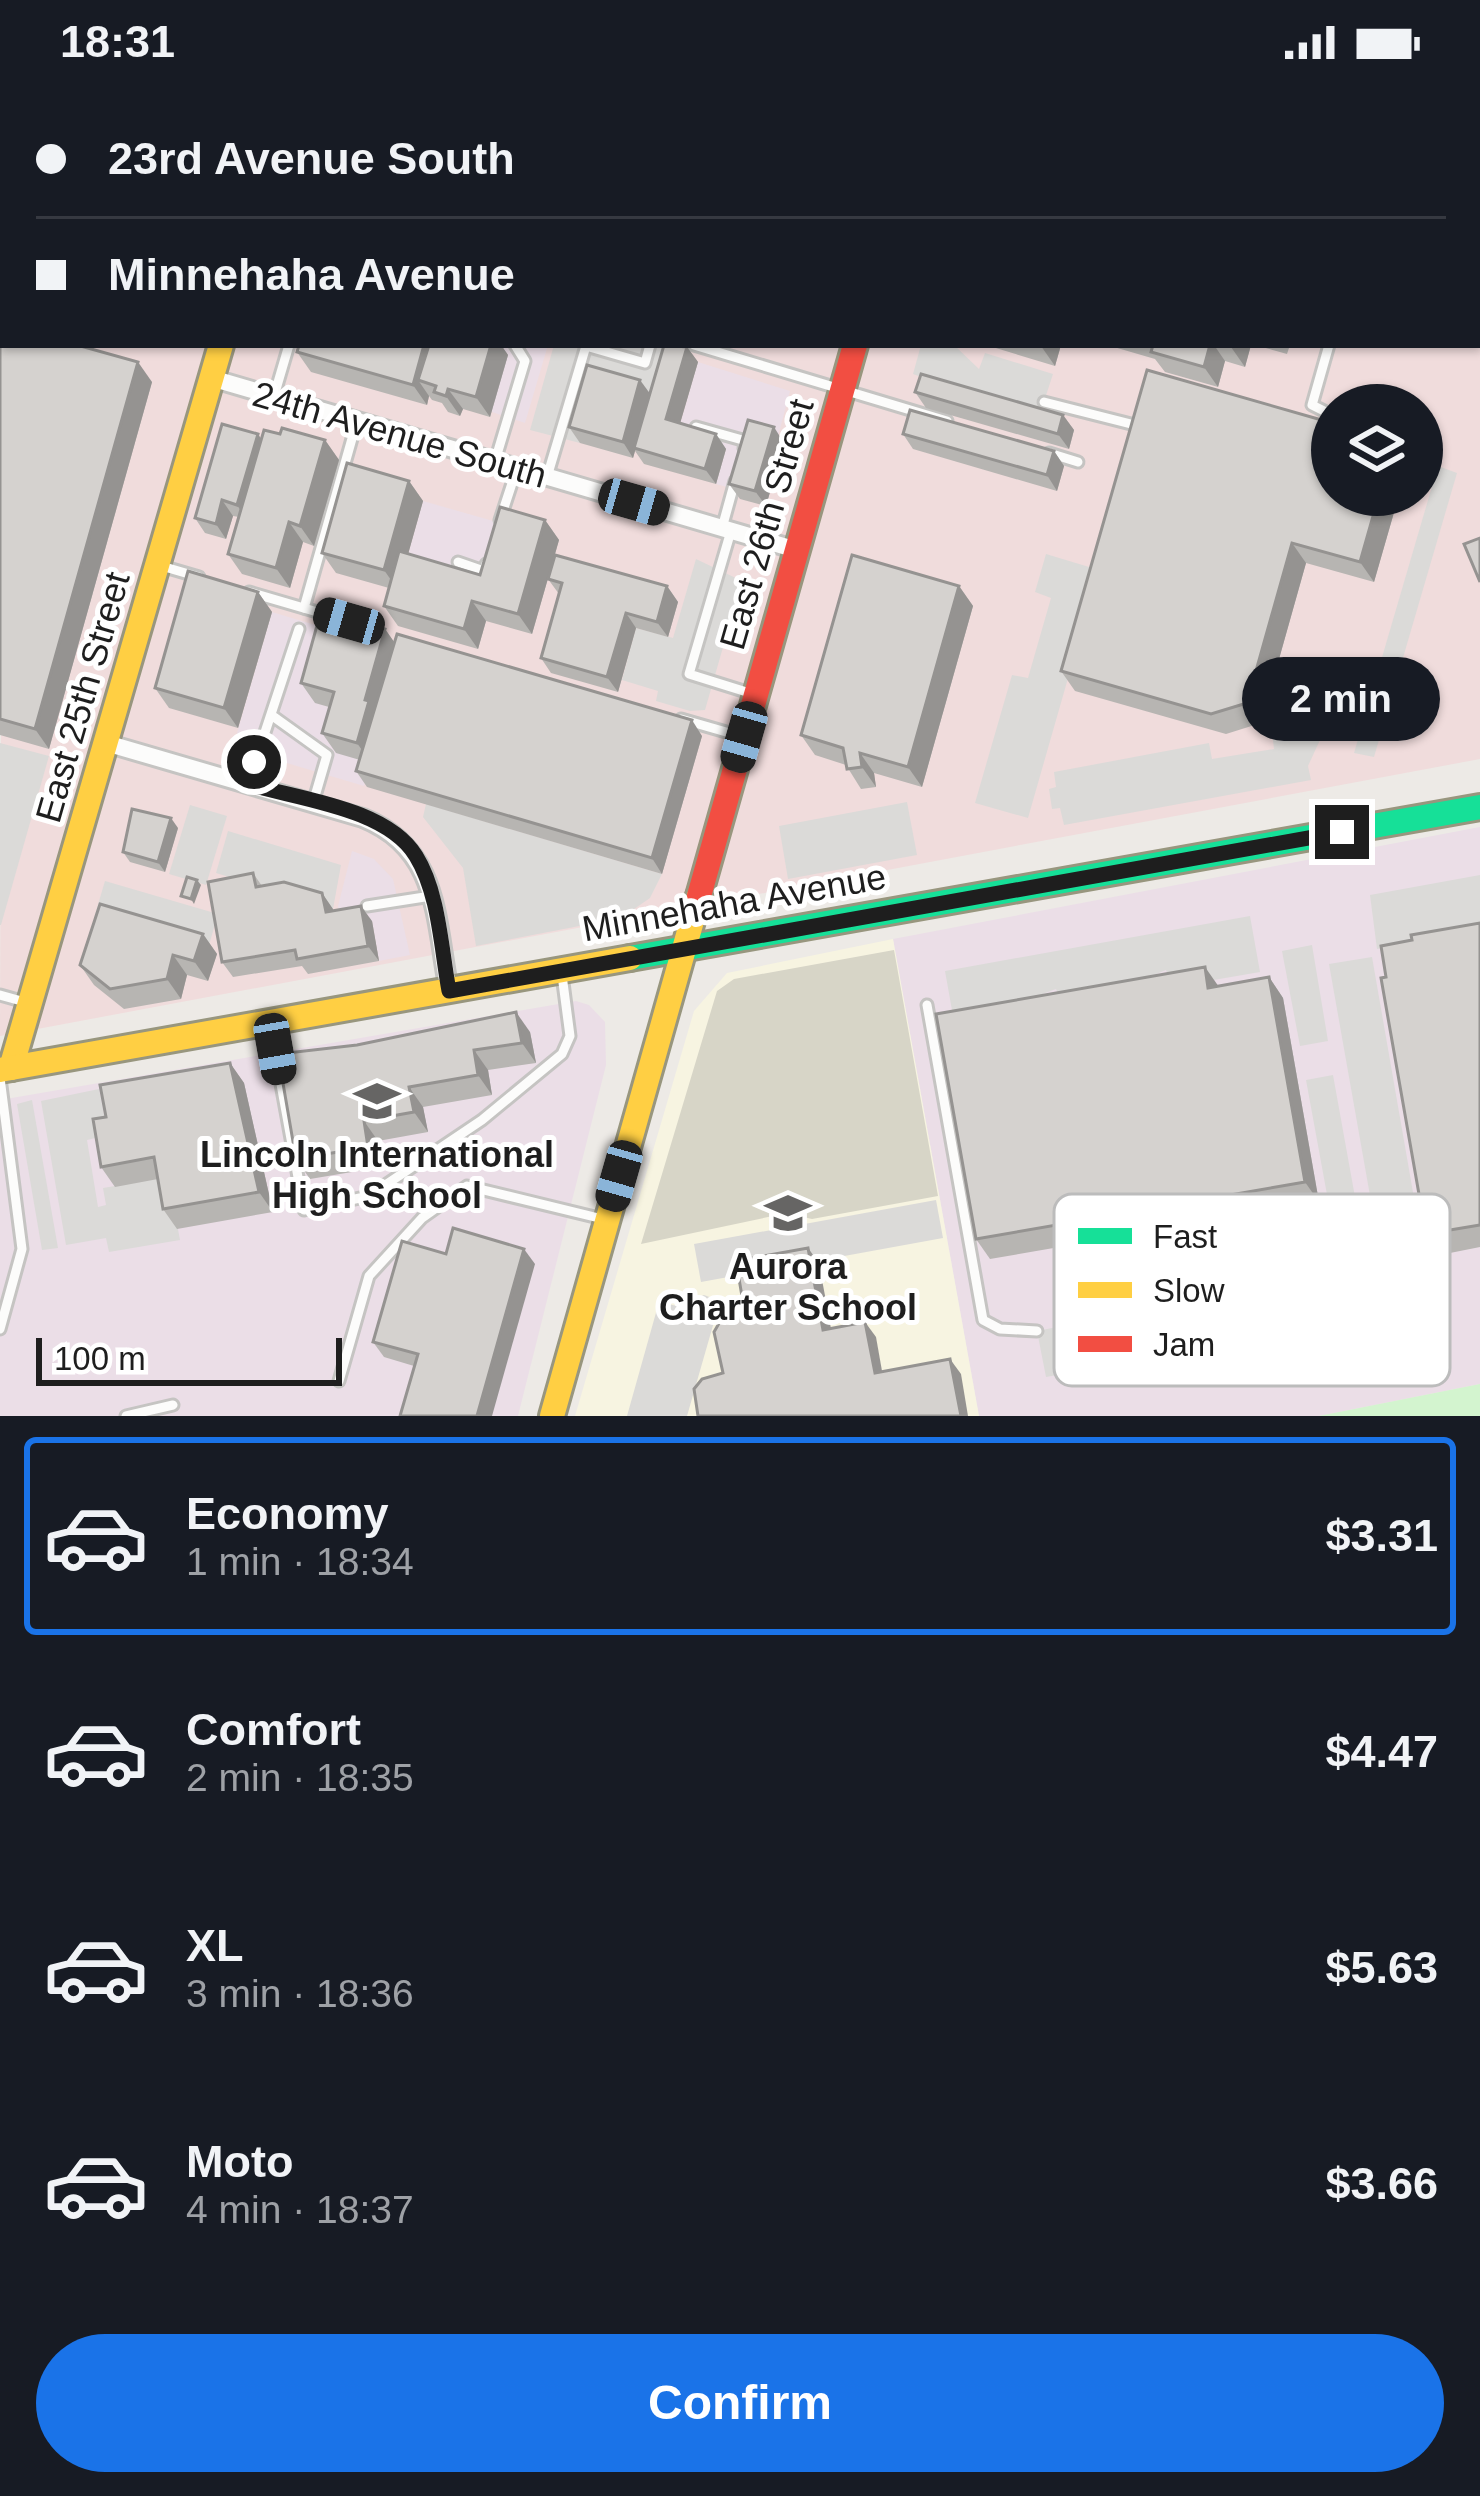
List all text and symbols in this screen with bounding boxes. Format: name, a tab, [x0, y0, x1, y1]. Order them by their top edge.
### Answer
text: 18:31	[60, 16, 175, 67]
text: 23rd Avenue South	[108, 133, 515, 184]
text: Minnehaha Avenue	[108, 249, 515, 300]
street label: 24th Avenue South	[248, 373, 551, 496]
map controls	[1311, 384, 1443, 516]
button: layers	[1311, 384, 1443, 516]
street label: East 26th Street	[711, 394, 822, 654]
car	[594, 475, 674, 529]
street label: East 25th Street	[27, 567, 138, 827]
car	[309, 594, 389, 648]
callout: 2 min	[1243, 658, 1441, 742]
text: 2 min	[1290, 677, 1392, 720]
car	[717, 697, 771, 777]
route start	[227, 735, 281, 789]
route end	[1315, 805, 1369, 859]
street label: Minnehaha Avenue	[579, 856, 889, 949]
car	[251, 1010, 299, 1088]
school or university icon: Lincoln International High School	[352, 1076, 402, 1126]
place label: Lincoln International High School	[200, 1134, 554, 1216]
car	[592, 1136, 646, 1216]
school or university icon: Aurora Charter School	[763, 1188, 813, 1238]
legend	[1054, 1194, 1450, 1386]
text: Fast	[1153, 1218, 1217, 1255]
place label: Aurora Charter School	[659, 1246, 917, 1328]
text: Slow	[1153, 1272, 1225, 1309]
text: Jam	[1153, 1326, 1215, 1363]
scale bar	[36, 1332, 342, 1385]
text: 100 m	[54, 1340, 146, 1377]
icon: car	[42, 1482, 150, 1590]
text: Economy	[186, 1488, 389, 1539]
text: $3.31	[1325, 1510, 1438, 1561]
text: 1 min · 18:34	[186, 1540, 414, 1583]
icon: car	[42, 1698, 150, 1806]
text: Comfort	[186, 1704, 361, 1755]
text: $4.47	[1325, 1726, 1438, 1777]
text: 2 min · 18:35	[186, 1756, 414, 1799]
icon: car	[42, 1914, 150, 2022]
text: XL	[186, 1920, 244, 1971]
text: $5.63	[1325, 1942, 1438, 1993]
text: 3 min · 18:36	[186, 1972, 414, 2015]
icon: car	[42, 2130, 150, 2238]
text: Moto	[186, 2136, 293, 2187]
text: $3.66	[1325, 2158, 1438, 2209]
text: 4 min · 18:37	[186, 2188, 414, 2231]
button: Confirm	[36, 2334, 1444, 2472]

